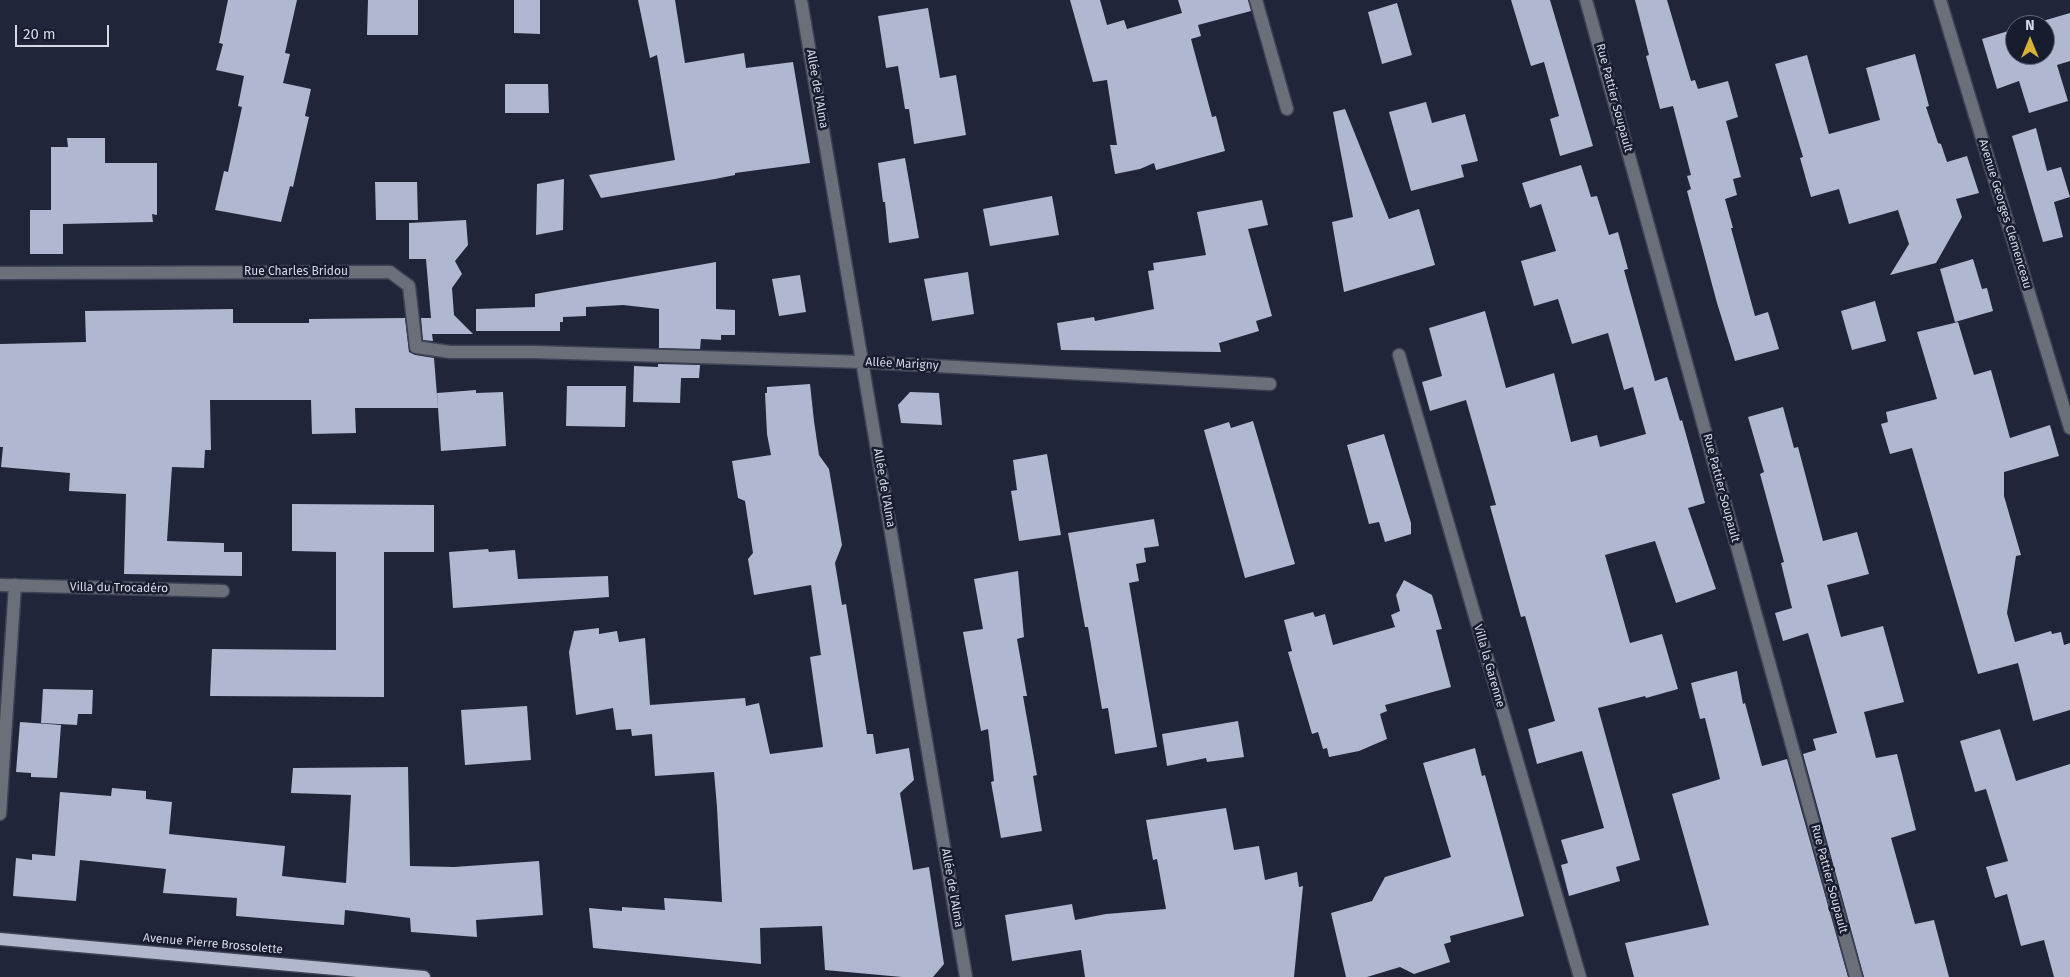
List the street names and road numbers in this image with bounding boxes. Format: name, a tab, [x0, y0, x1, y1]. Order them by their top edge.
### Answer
street label: Rue Pattier Soupault	[1593, 42, 1635, 154]
street label: Allée de l'Alma	[803, 48, 831, 130]
street label: Avenue Georges Clemenceau	[1975, 137, 2035, 291]
street label: Rue Charles Bridou	[244, 265, 348, 279]
street label: Allée Marigny	[865, 355, 939, 373]
street label: Rue Pattier Soupault	[1700, 432, 1742, 544]
street label: Allée de l'Alma	[870, 447, 898, 529]
street label: Villa du Trocadéro	[70, 580, 168, 596]
street label: Villa la Garenne	[1470, 623, 1508, 709]
street label: Rue Pattier Soupault	[1808, 823, 1850, 935]
street label: Allée de l'Alma	[938, 847, 966, 929]
street label: Avenue Pierre Brossolette	[143, 931, 283, 957]

